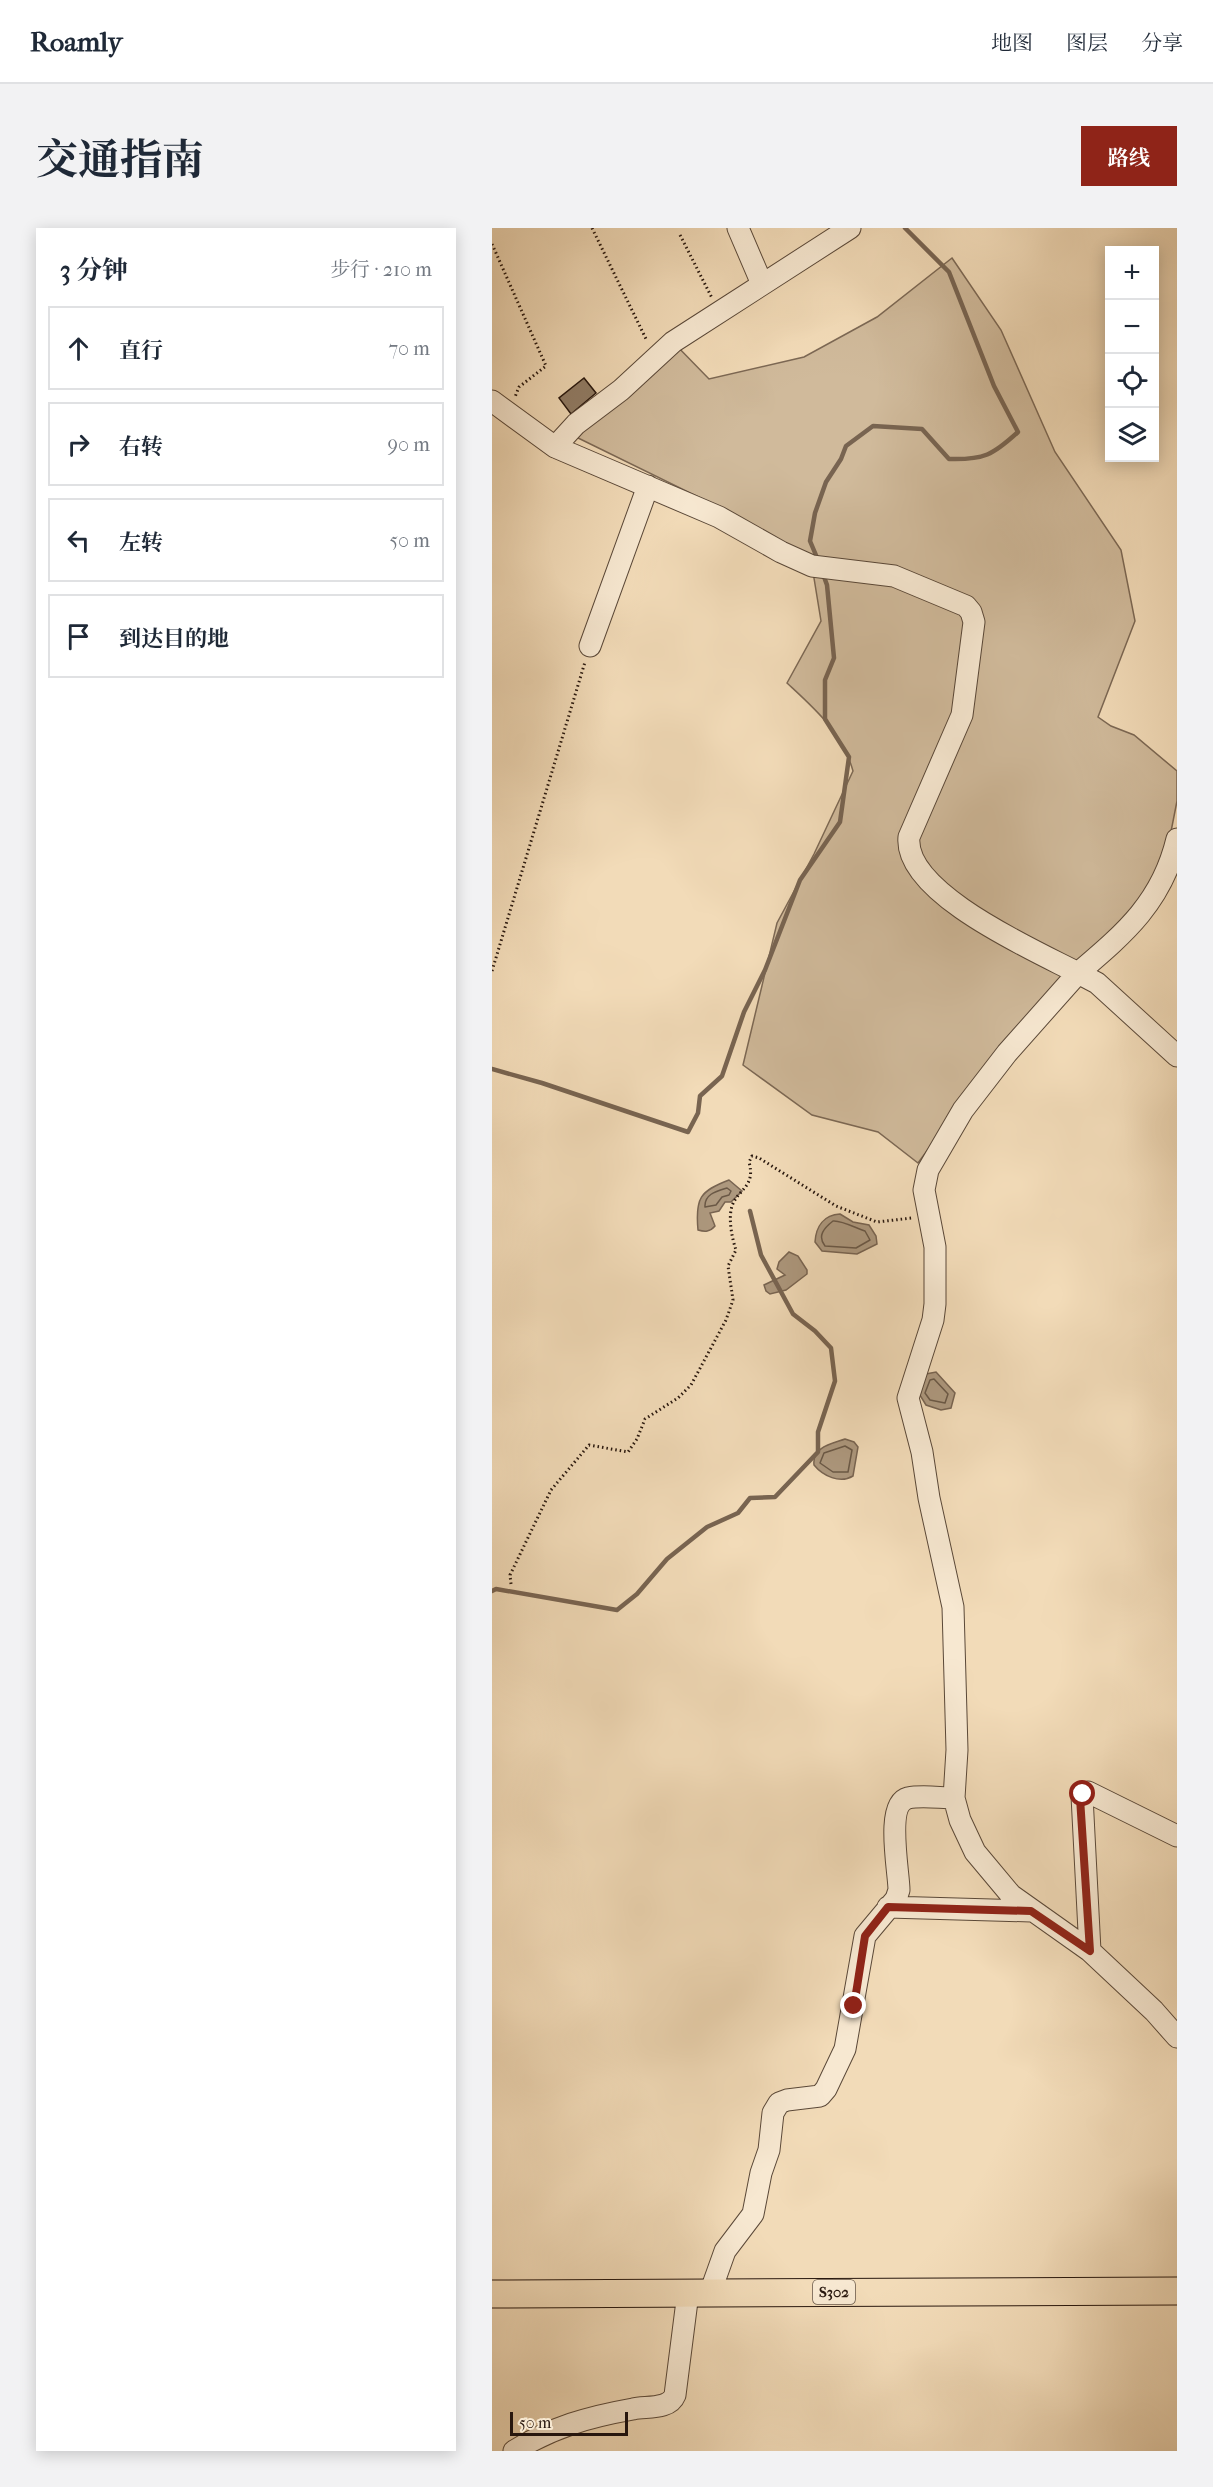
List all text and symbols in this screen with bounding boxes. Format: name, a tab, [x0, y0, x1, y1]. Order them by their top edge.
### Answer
text: Roamly	[30, 25, 122, 58]
text: 地图	[991, 31, 1033, 55]
text: 图层	[1066, 31, 1108, 55]
text: 分享	[1141, 31, 1183, 55]
button: 路线	[1081, 126, 1177, 186]
text: 交通指南	[36, 136, 204, 185]
map controls	[1105, 246, 1159, 462]
button: +	[1105, 246, 1159, 300]
text: 3 分钟	[60, 255, 128, 286]
text: 步行 · 210 m	[330, 258, 432, 281]
button: −	[1105, 300, 1159, 354]
icon: ahead	[62, 332, 95, 365]
text: 70 m	[388, 337, 430, 360]
text: 直行	[119, 338, 163, 364]
button: locate	[1105, 354, 1159, 408]
button: layers	[1105, 408, 1159, 462]
icon: right	[62, 428, 95, 461]
text: 90 m	[388, 433, 430, 456]
text: 右转	[119, 434, 163, 460]
icon: left	[62, 524, 95, 557]
text: 50 m	[389, 529, 430, 552]
text: 左转	[119, 530, 163, 556]
icon: arrive	[62, 620, 95, 653]
text: 到达目的地	[119, 626, 229, 652]
route start	[1069, 1780, 1095, 1806]
route end	[840, 1992, 866, 2018]
road number: S302	[813, 2280, 855, 2304]
scale bar	[510, 2409, 628, 2436]
text: 50 m	[519, 2413, 551, 2432]

